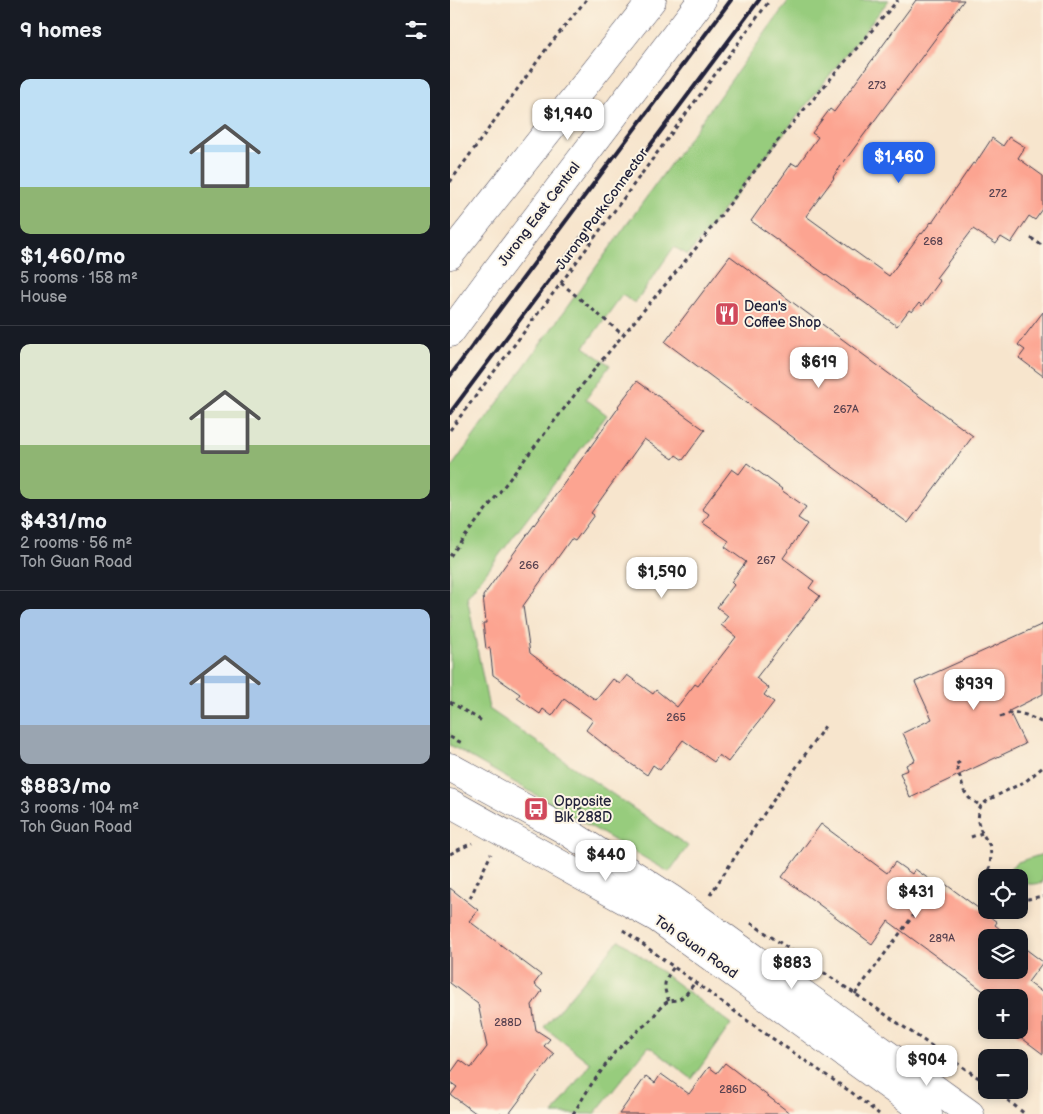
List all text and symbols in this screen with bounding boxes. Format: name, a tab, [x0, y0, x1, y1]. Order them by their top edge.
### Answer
icon: filters	[402, 16, 430, 44]
text: 9 homes	[20, 18, 102, 43]
house number: 273	[868, 79, 887, 92]
pin: $1,940	[527, 98, 609, 141]
text: $1,940	[543, 105, 593, 124]
icon: home	[180, 111, 270, 201]
pin: $1,460	[858, 142, 940, 184]
street label: Jurong Park Connector	[552, 144, 652, 273]
text: $1,460	[874, 148, 924, 167]
street label: Jurong East Central	[494, 159, 584, 269]
house number: 272	[989, 187, 1008, 200]
house number: 268	[923, 235, 943, 248]
text: $1,460/mo	[20, 244, 125, 269]
text: 5 rooms · 158 m²	[20, 269, 138, 288]
text: House	[20, 288, 67, 307]
place label: Dean's Coffee Shop	[744, 298, 821, 331]
restaurant icon: Dean's Coffee Shop	[714, 301, 740, 327]
pin: $619	[789, 346, 849, 389]
text: $619	[801, 353, 837, 372]
icon: home	[180, 377, 270, 467]
house number: 267A	[833, 403, 859, 416]
text: $431/mo	[20, 509, 107, 534]
text: 2 rooms · 56 m²	[20, 534, 132, 553]
text: Toh Guan Road	[20, 553, 132, 572]
house number: 267	[757, 554, 776, 567]
pin: $1,590	[621, 556, 703, 599]
house number: 266	[519, 559, 539, 572]
text: $1,590	[637, 563, 687, 582]
icon: home	[180, 642, 270, 732]
pin: $939	[944, 668, 1004, 711]
text: $939	[955, 675, 993, 694]
house number: 265	[666, 711, 686, 724]
text: $883/mo	[20, 774, 111, 799]
place label: Opposite Blk 288D	[554, 793, 612, 826]
bus stop icon: Opposite Blk 288D	[523, 796, 549, 822]
text: 3 rooms · 104 m²	[20, 799, 139, 818]
text: Toh Guan Road	[20, 818, 132, 837]
pin: $440	[576, 840, 636, 882]
text: $440	[586, 846, 626, 865]
map controls	[978, 869, 1028, 1099]
button: locate	[978, 869, 1028, 919]
pin: $431	[886, 876, 946, 919]
text: $431	[898, 883, 934, 902]
street label: Toh Guan Road	[651, 912, 741, 982]
button: layers	[978, 929, 1028, 979]
house number: 289A	[929, 932, 955, 945]
pin: $883	[762, 948, 822, 990]
text: $883	[772, 954, 812, 973]
button: +	[978, 989, 1028, 1039]
house number: 288D	[494, 1016, 522, 1029]
pin: $904	[897, 1044, 957, 1087]
button: −	[978, 1049, 1028, 1099]
text: $904	[907, 1051, 947, 1070]
house number: 286D	[719, 1083, 747, 1096]

